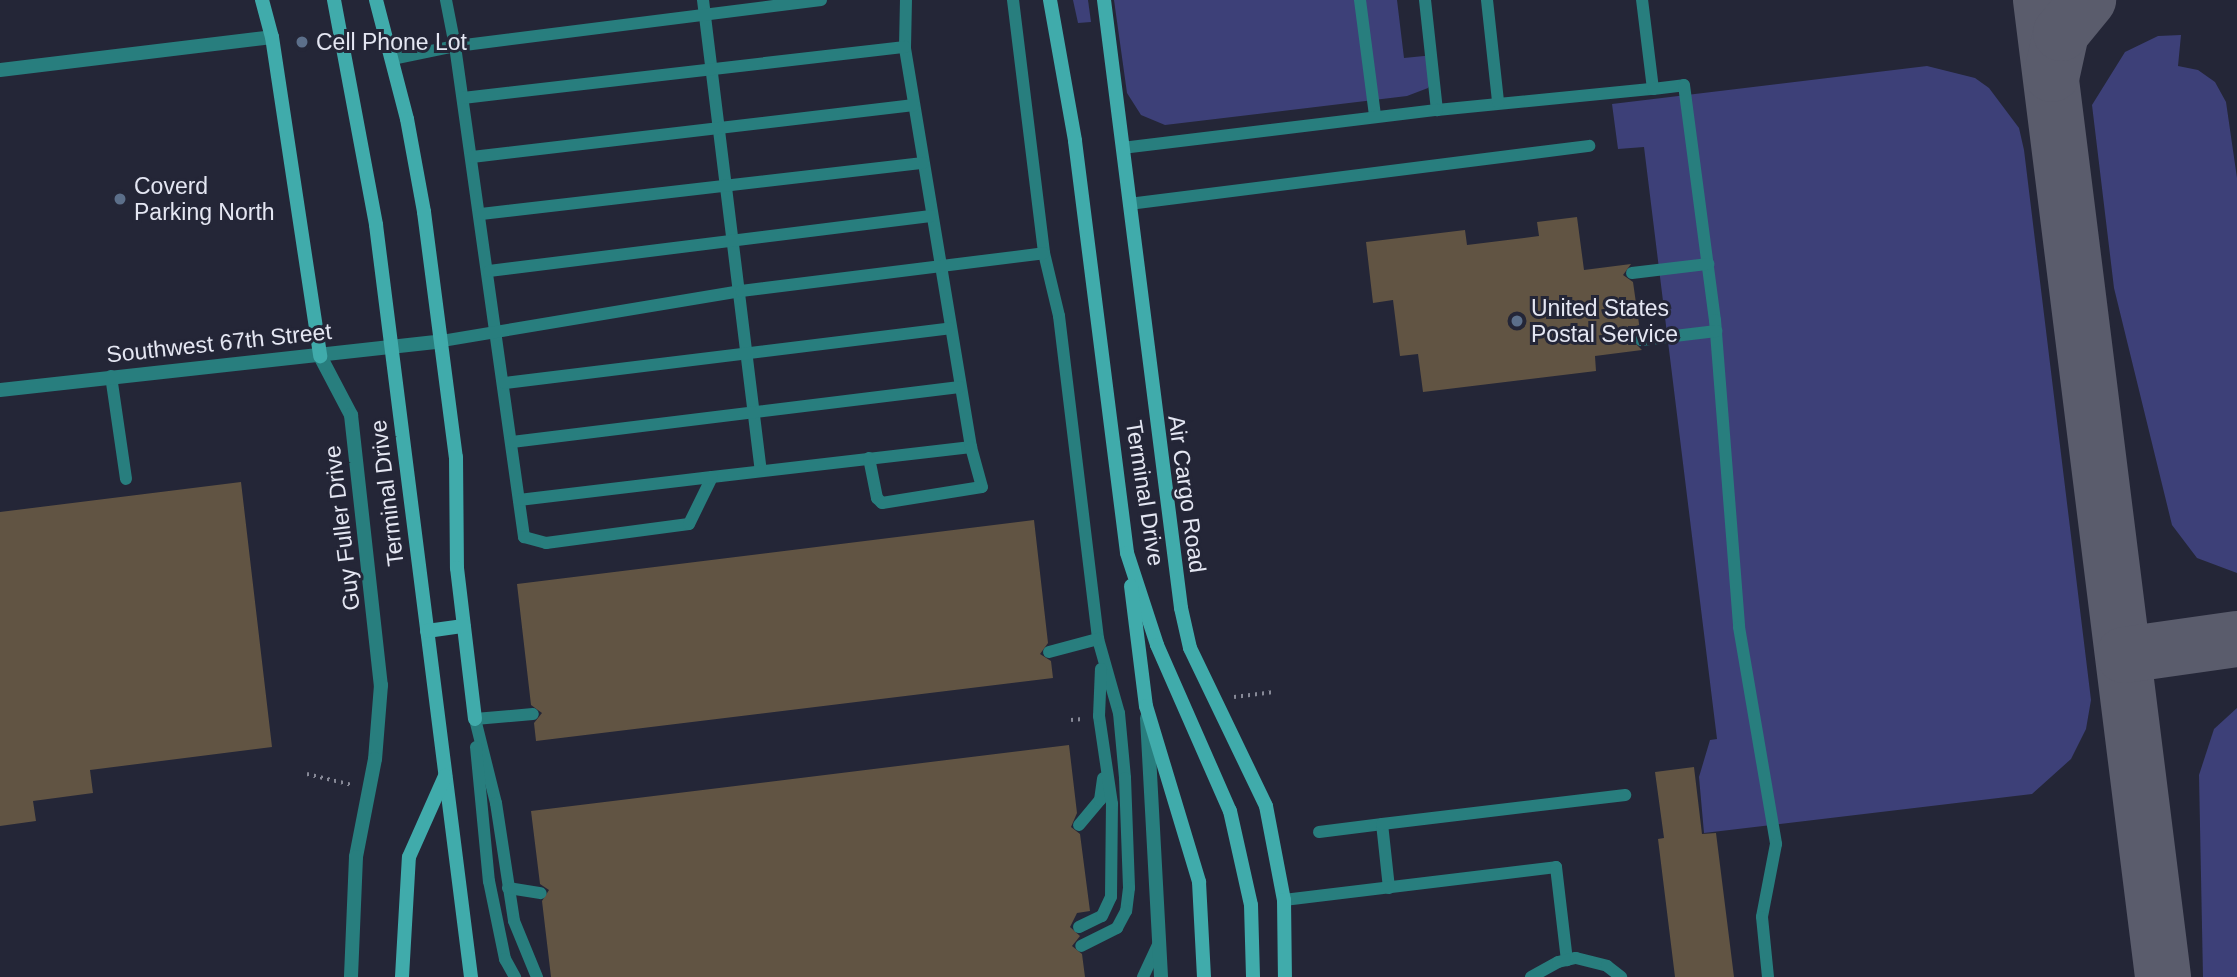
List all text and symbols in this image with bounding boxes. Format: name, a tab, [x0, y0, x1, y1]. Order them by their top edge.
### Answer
place label: Cell Phone Lot	[316, 28, 467, 56]
marker: Cell Phone Lot	[294, 34, 310, 50]
place label: Coverd Parking North	[134, 172, 275, 226]
marker: Coverd Parking North	[112, 191, 128, 207]
place label: United States Postal Service	[1531, 294, 1678, 348]
marker: United States Postal Service	[1509, 313, 1525, 329]
street label: Southwest 67th Street	[105, 317, 333, 369]
street label: Air Cargo Road	[1162, 414, 1212, 574]
street label: Terminal Drive	[364, 418, 410, 568]
street label: Terminal Drive	[1120, 418, 1170, 568]
street label: Guy Fuller Drive	[318, 444, 366, 612]

